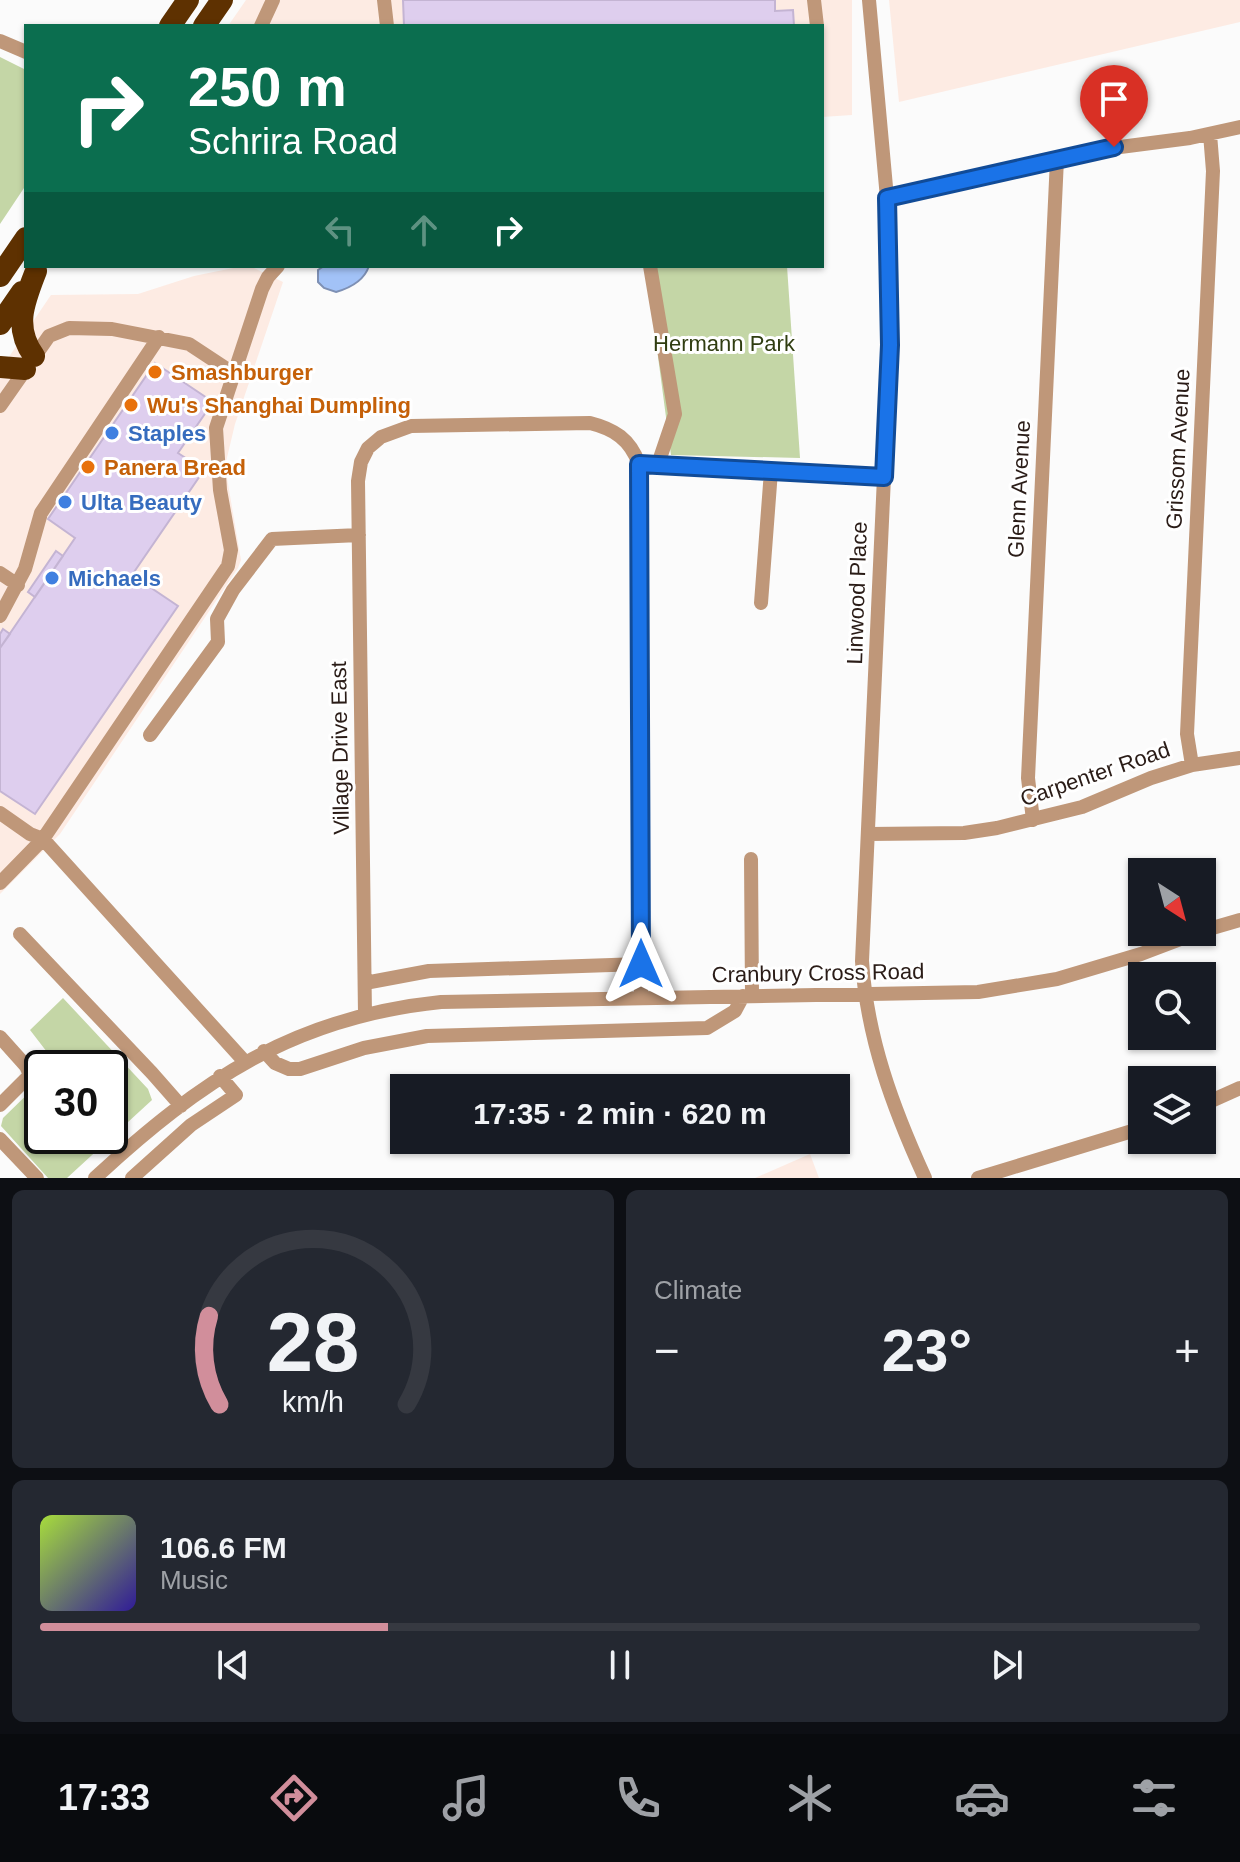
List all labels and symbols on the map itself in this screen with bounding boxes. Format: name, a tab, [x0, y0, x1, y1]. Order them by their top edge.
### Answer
pin	[1080, 65, 1148, 147]
park label: Hermann Park	[653, 331, 796, 356]
place label: Smashburger	[171, 360, 313, 385]
marker: Smashburger	[146, 363, 164, 381]
street label: Grissom Avenue	[1161, 368, 1195, 530]
place label: Wu's Shanghai Dumpling	[147, 393, 411, 418]
marker: Wu's Shanghai Dumpling	[122, 396, 140, 414]
street label: Glenn Avenue	[1003, 420, 1035, 558]
place label: Staples	[128, 421, 206, 446]
marker: Staples	[103, 424, 121, 442]
place label: Panera Bread	[104, 455, 246, 480]
marker: Panera Bread	[79, 458, 97, 476]
place label: Ulta Beauty	[81, 490, 203, 515]
marker: Ulta Beauty	[56, 493, 74, 511]
street label: Linwood Place	[842, 521, 872, 665]
place label: Michaels	[68, 566, 161, 591]
marker: Michaels	[43, 569, 61, 587]
street label: Village Drive East	[326, 661, 354, 835]
street label: Carpenter Road	[1017, 737, 1173, 811]
north arrow	[1128, 858, 1216, 946]
position arrow	[599, 922, 683, 1006]
street label: Cranbury Cross Road	[711, 959, 925, 987]
speed limit sign: 30	[24, 1050, 128, 1154]

